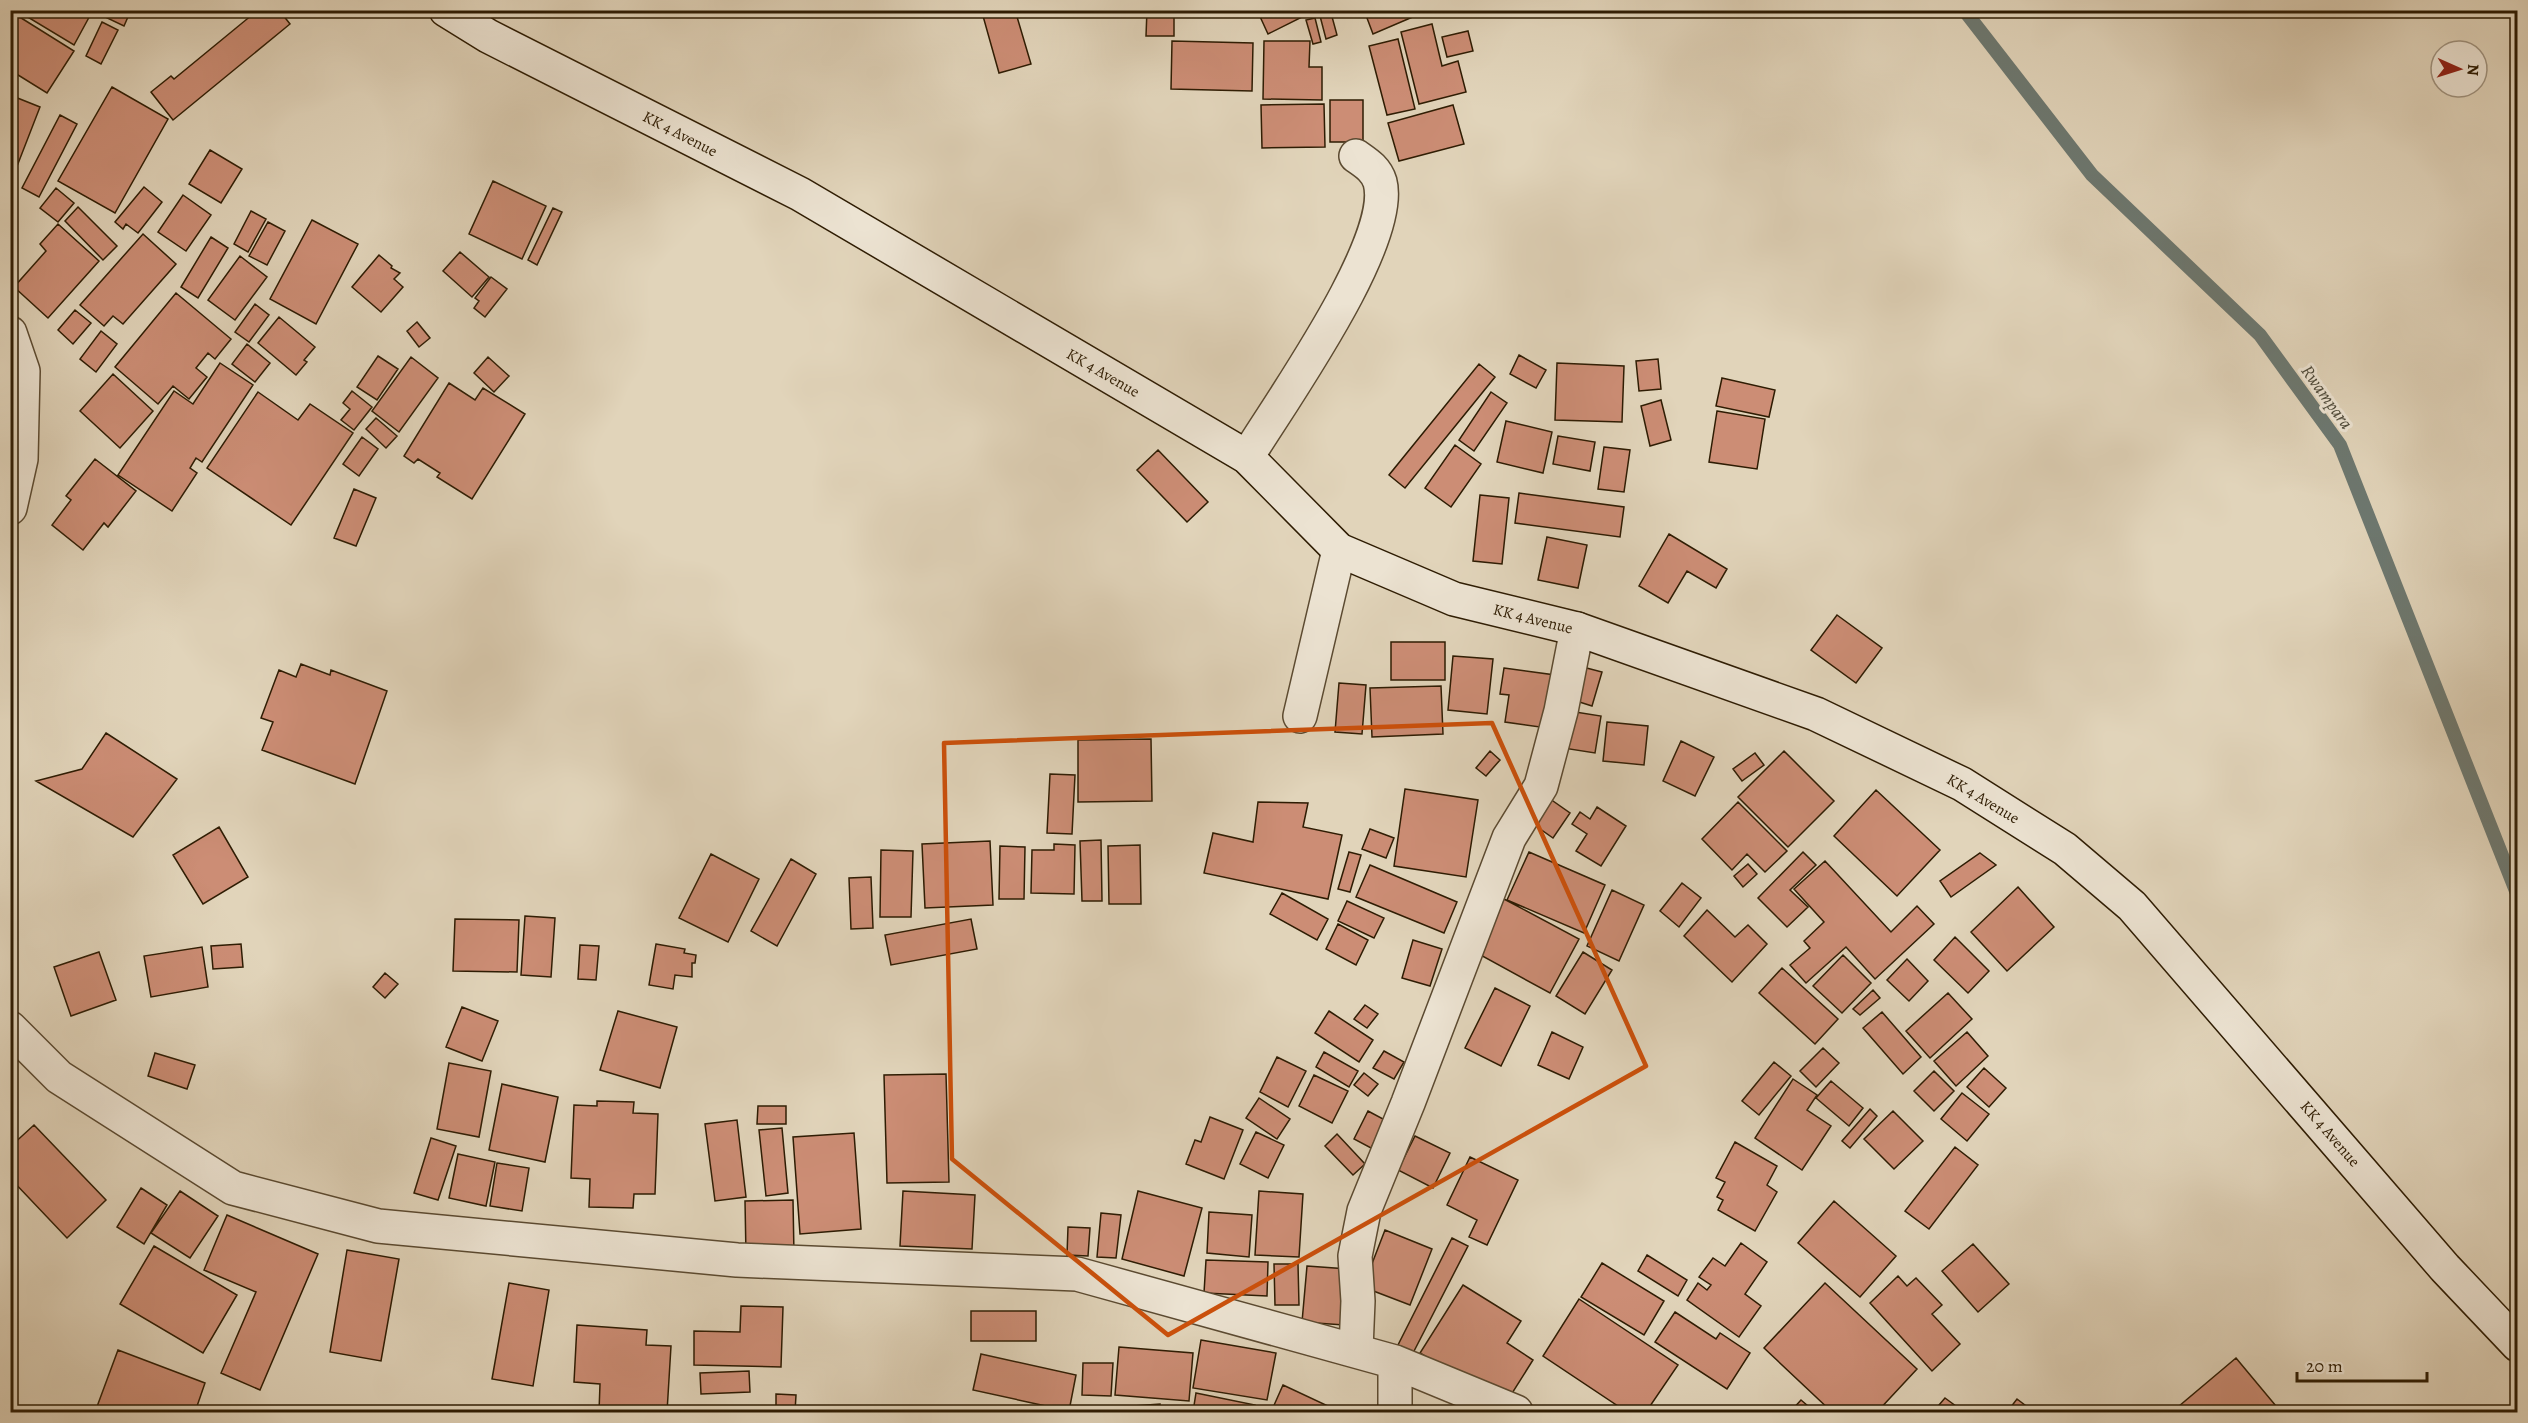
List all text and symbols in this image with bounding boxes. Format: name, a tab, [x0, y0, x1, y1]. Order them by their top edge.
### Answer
north arrow	[2429, 39, 2489, 99]
text: N	[2462, 63, 2484, 76]
street label: KK 4 Avenue	[639, 106, 721, 162]
street label: KK 4 Avenue	[1062, 343, 1144, 403]
water label: Rwampara	[2296, 360, 2358, 434]
street label: KK 4 Avenue	[1491, 598, 1575, 640]
street label: KK 4 Avenue	[1942, 769, 2024, 829]
street label: KK 4 Avenue	[2295, 1096, 2365, 1172]
scale bar	[2297, 1345, 2428, 1383]
text: 20 m	[2306, 1354, 2343, 1378]

